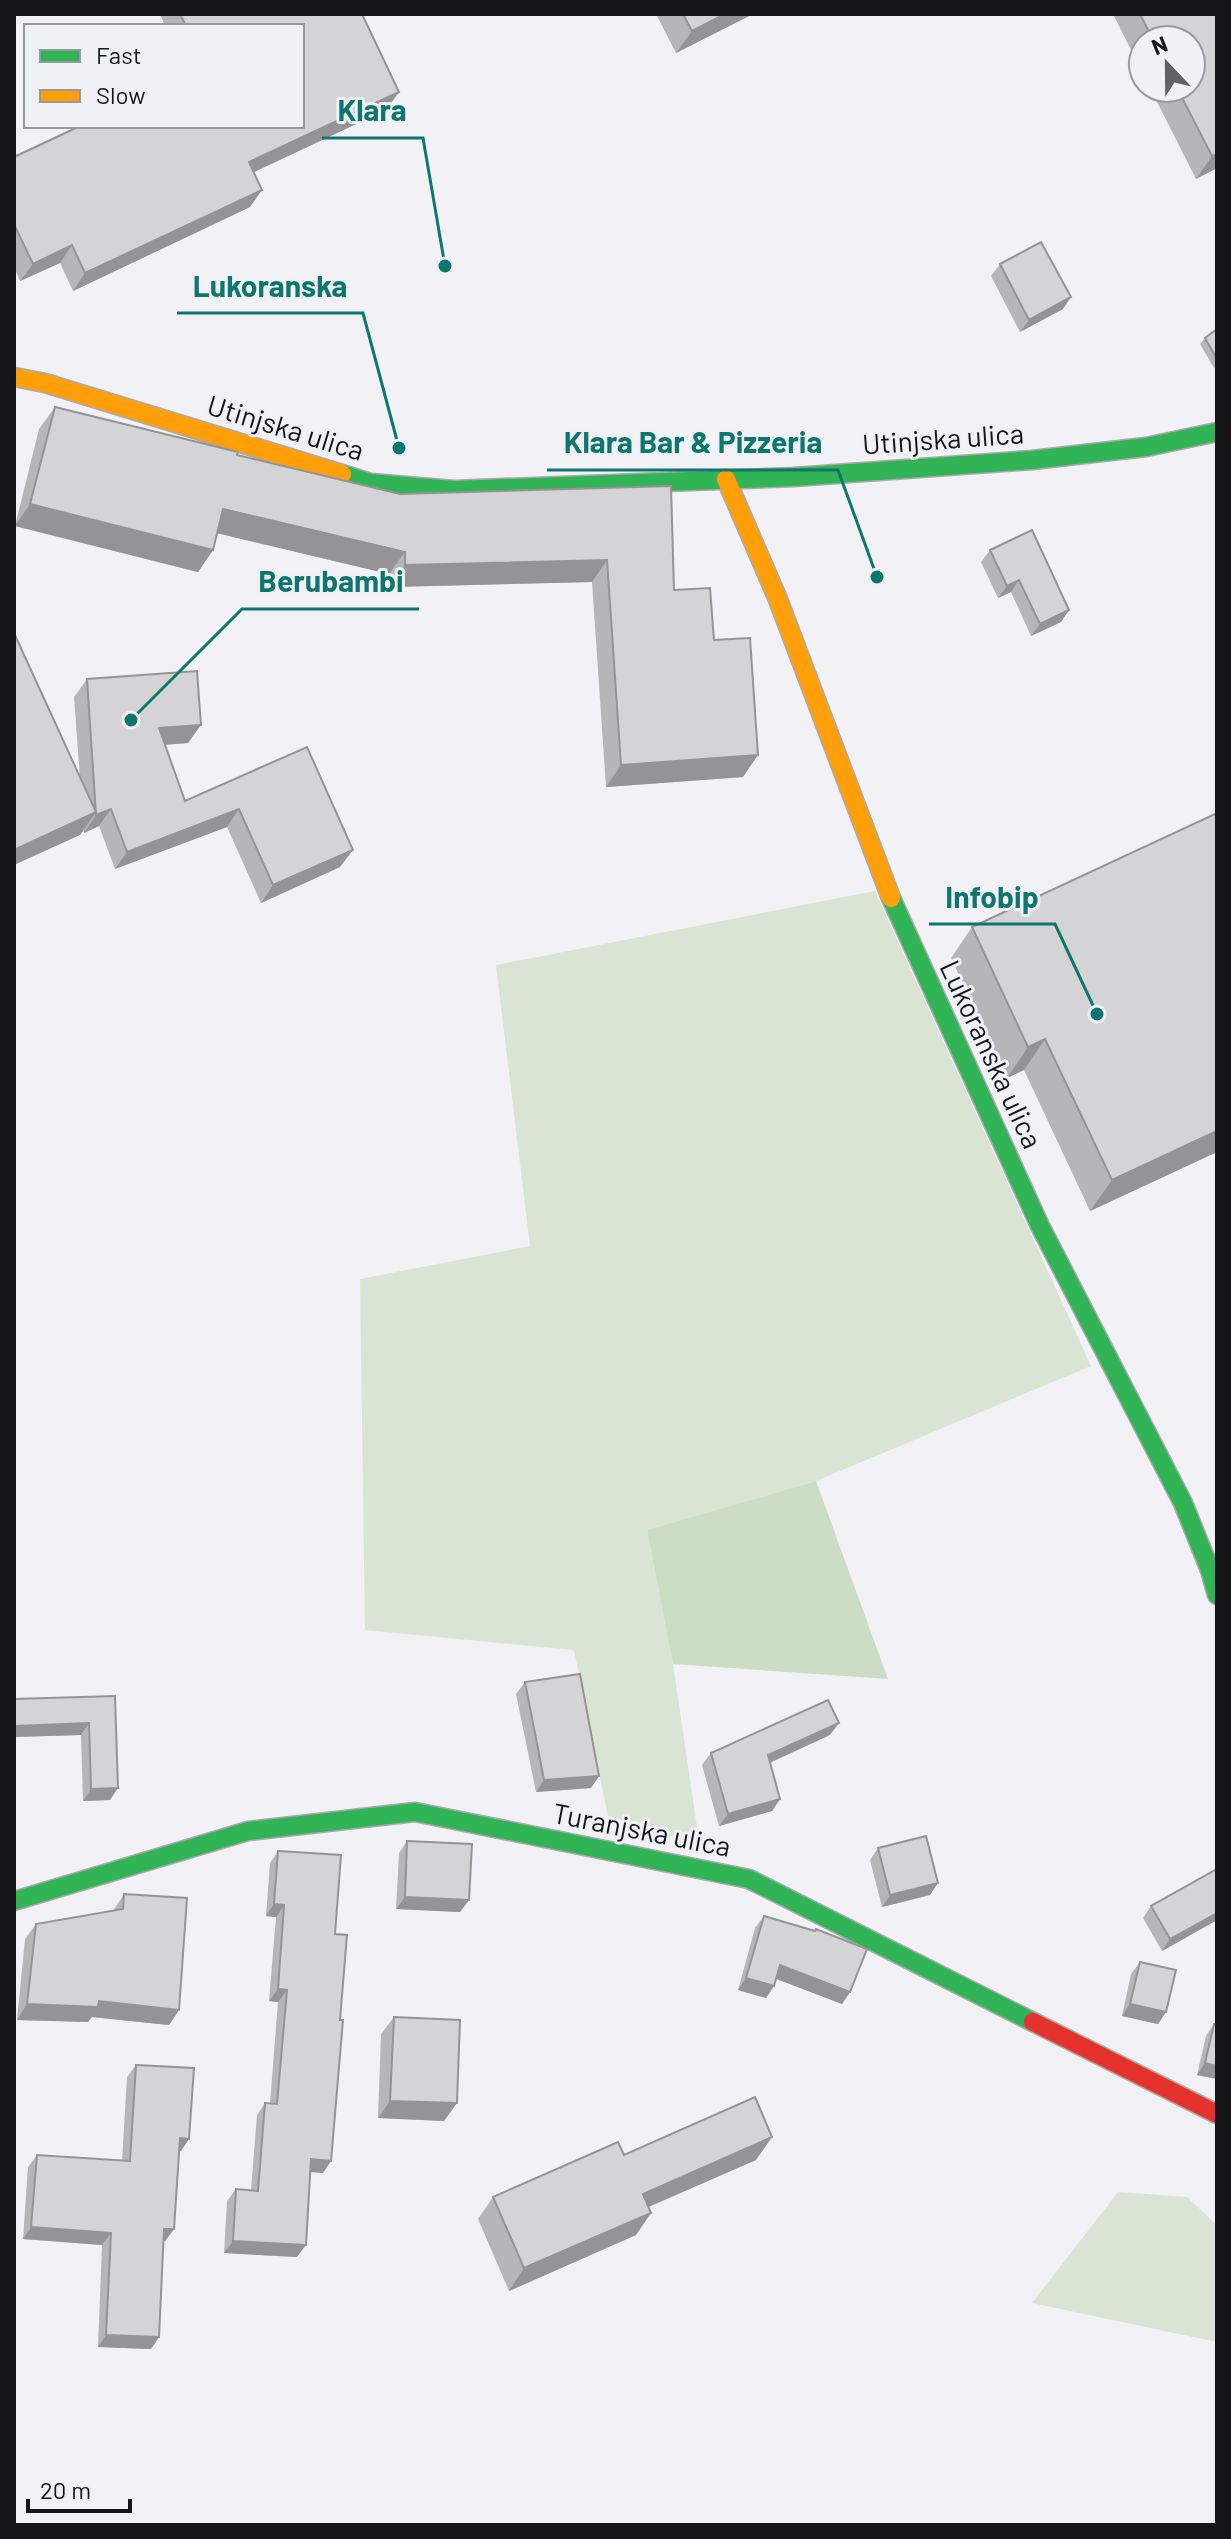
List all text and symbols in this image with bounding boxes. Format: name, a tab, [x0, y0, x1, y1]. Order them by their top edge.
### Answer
legend	[24, 24, 304, 128]
north arrow	[1127, 24, 1207, 104]
text: N	[1147, 30, 1171, 59]
text: Fast	[96, 40, 141, 69]
text: Slow	[96, 80, 145, 109]
callout: Klara	[322, 84, 423, 138]
text: Klara	[337, 91, 407, 127]
callout: Lukoranska	[177, 259, 363, 313]
text: Lukoranska	[193, 267, 347, 303]
street label: Utinjska ulica	[204, 387, 368, 467]
street label: Utinjska ulica	[861, 415, 1025, 461]
callout: Klara Bar & Pizzeria	[547, 416, 838, 470]
text: Klara Bar & Pizzeria	[564, 423, 822, 459]
callout: Berubambi	[242, 555, 419, 609]
text: Berubambi	[258, 562, 404, 598]
callout: Infobip	[929, 870, 1055, 924]
text: Infobip	[945, 878, 1039, 914]
street label: Lukoranska ulica	[934, 954, 1050, 1154]
street label: Turanjska ulica	[550, 1795, 734, 1863]
scale bar	[28, 2463, 130, 2513]
text: 20 m	[40, 2475, 91, 2504]

